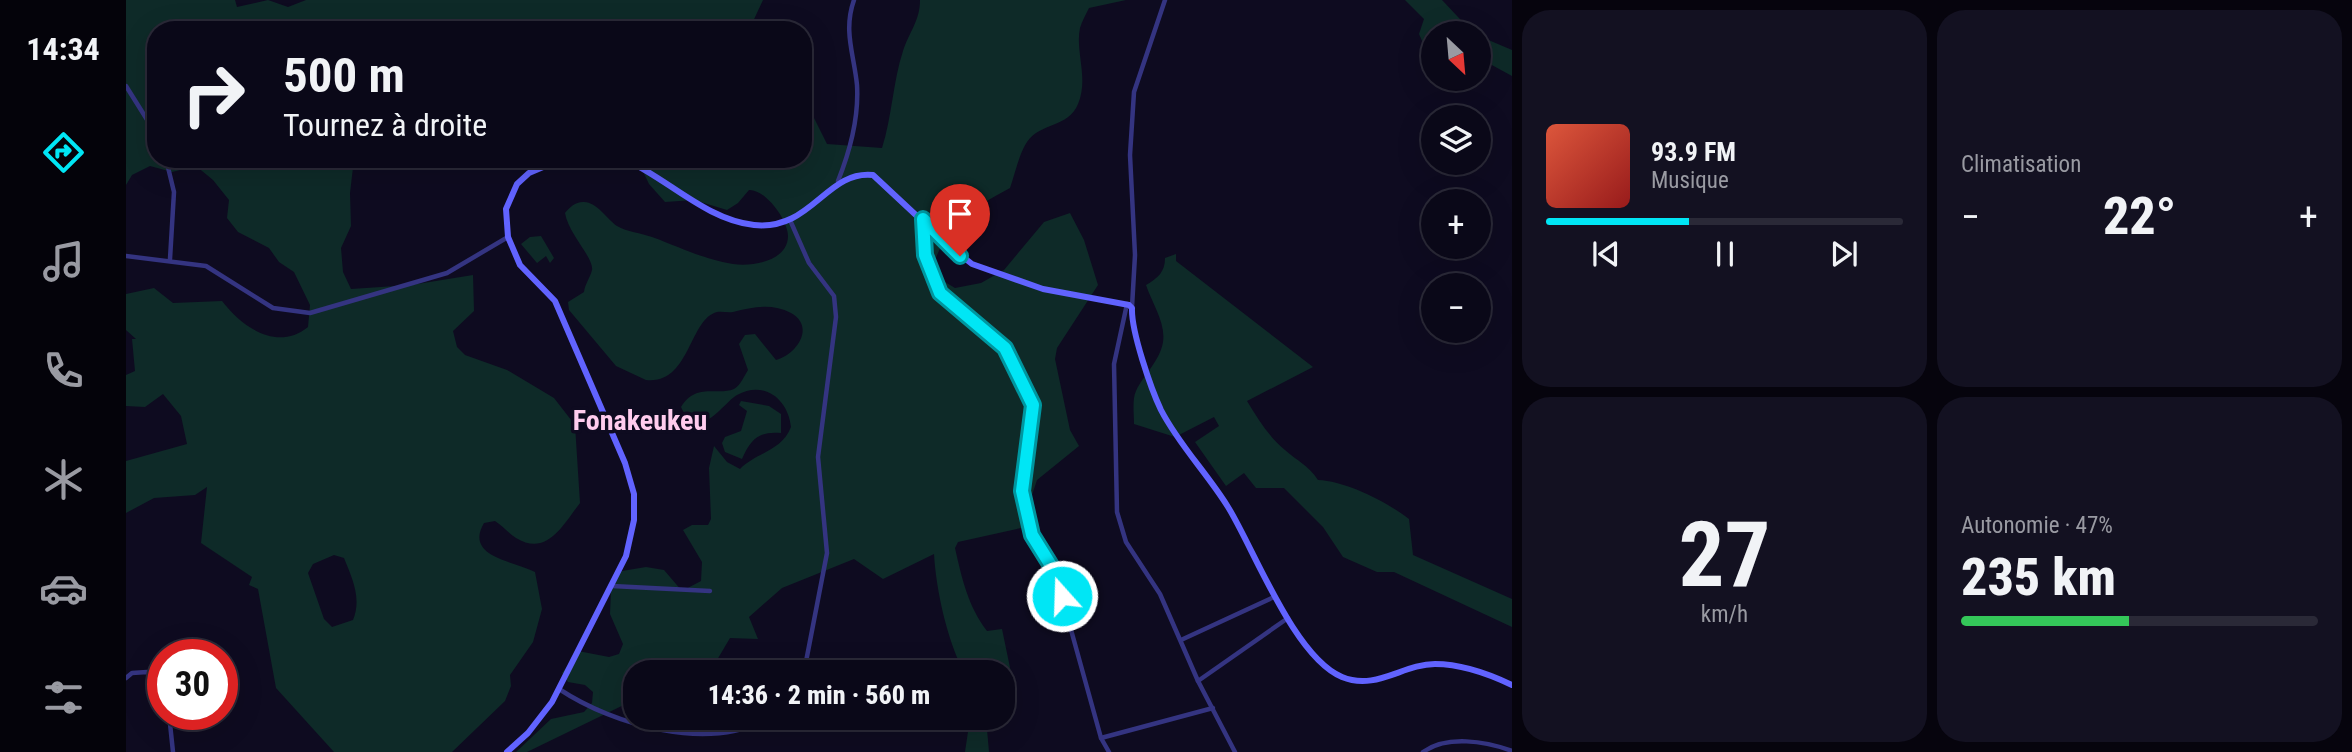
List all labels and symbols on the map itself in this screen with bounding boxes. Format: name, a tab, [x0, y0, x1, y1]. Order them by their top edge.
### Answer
north arrow	[1421, 21, 1491, 91]
pin	[930, 184, 990, 256]
district label: Fonakeukeu	[573, 404, 707, 437]
position arrow	[1025, 559, 1099, 633]
speed limit sign: 30	[147, 639, 238, 730]

